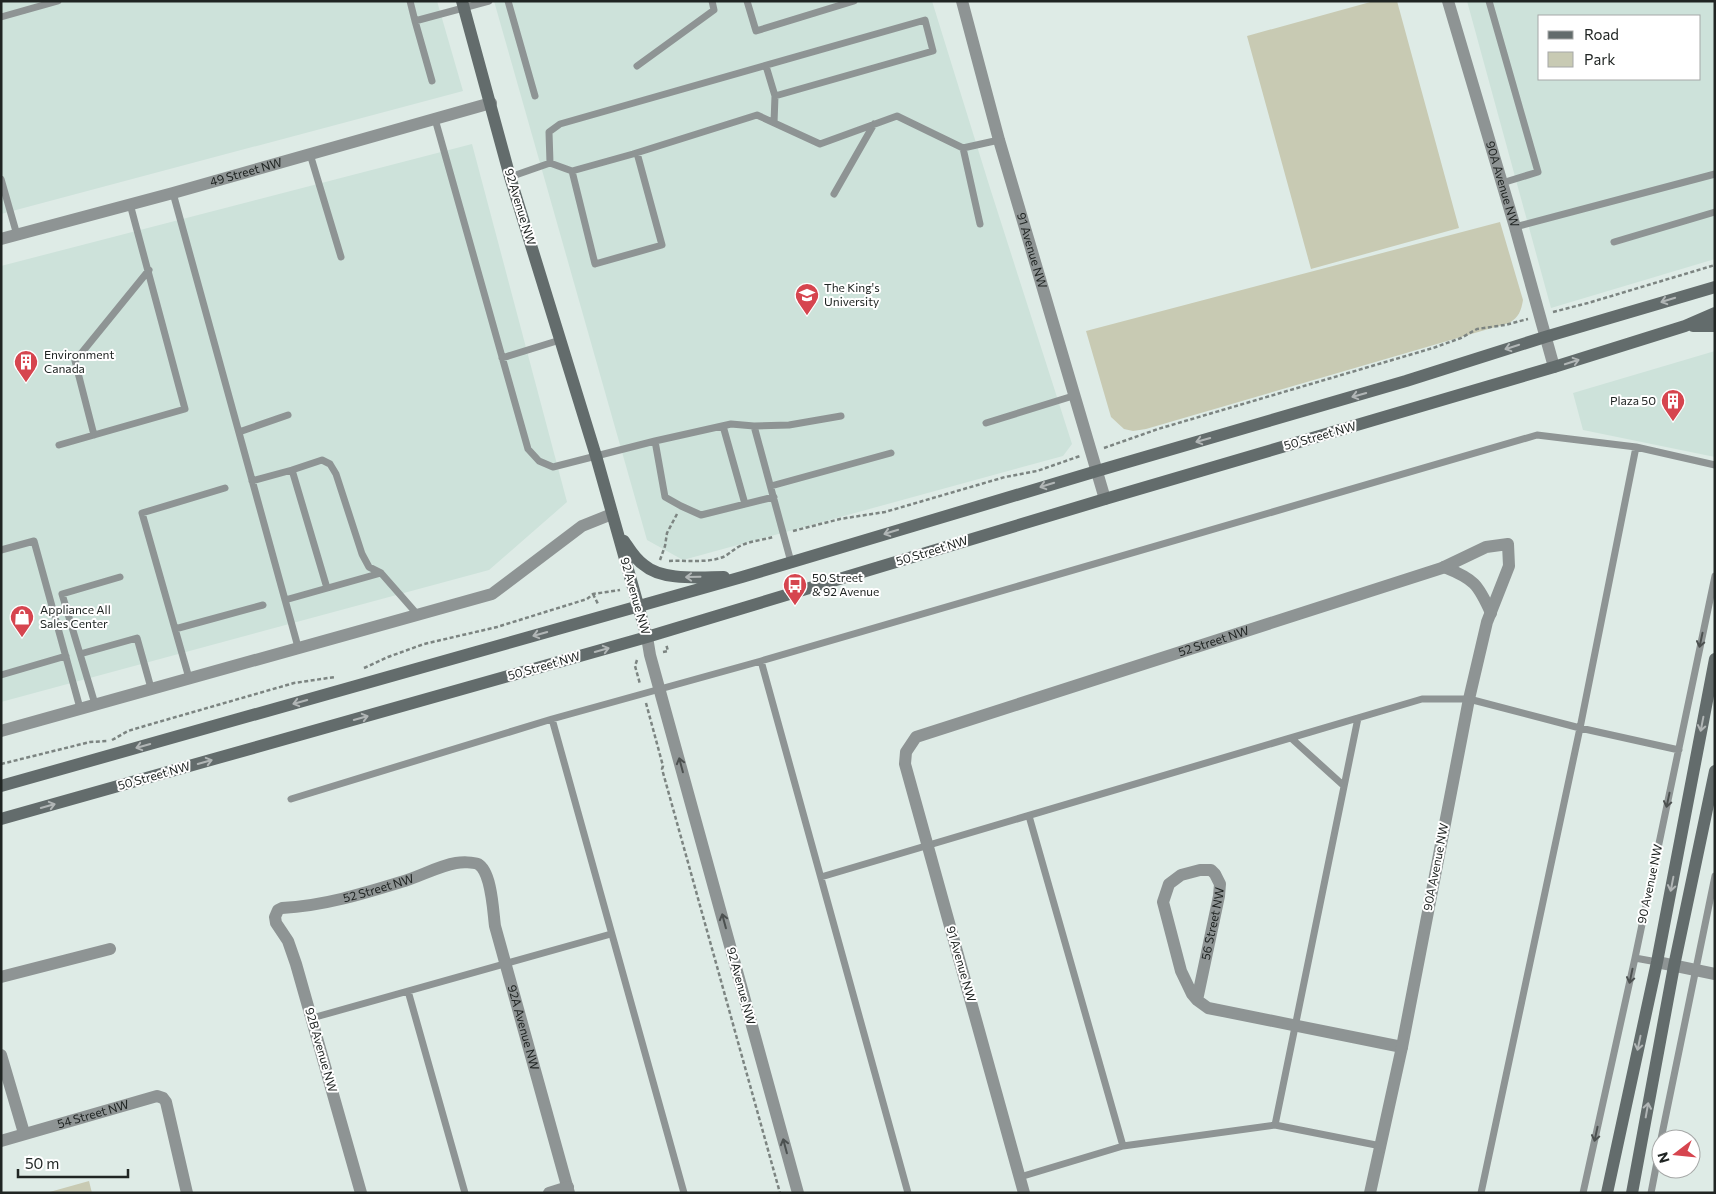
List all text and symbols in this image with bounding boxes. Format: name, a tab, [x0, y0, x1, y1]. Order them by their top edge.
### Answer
legend	[1538, 15, 1701, 80]
text: Road	[1584, 25, 1619, 43]
text: Park	[1584, 50, 1615, 68]
street label: 90A Avenue NW	[1484, 139, 1523, 229]
street label: 49 Street NW	[208, 154, 284, 188]
street label: 92 Avenue NW	[503, 167, 539, 247]
street label: 91 Avenue NW	[1015, 211, 1050, 290]
place label: The King's University	[824, 280, 880, 308]
school or university icon: The King's University	[794, 282, 820, 316]
one-way arrow	[1660, 296, 1676, 306]
one-way arrow	[1505, 343, 1521, 353]
place label: Environment Canada	[44, 347, 114, 375]
building icon: Environment Canada	[13, 349, 39, 383]
one-way arrow	[1563, 356, 1579, 366]
building icon: Plaza 50	[1660, 388, 1686, 422]
one-way arrow	[1352, 390, 1368, 400]
place label: Plaza 50	[1610, 393, 1656, 407]
street label: 50 Street NW	[1282, 418, 1357, 452]
one-way arrow	[1195, 435, 1211, 445]
one-way arrow	[1039, 481, 1055, 491]
one-way arrow	[884, 527, 900, 537]
street label: 50 Street NW	[894, 532, 969, 568]
street label: 92 Avenue NW	[618, 555, 654, 636]
place label: 50 Street & 92 Avenue	[812, 570, 879, 598]
one-way arrow	[685, 572, 702, 582]
bus stop icon: 50 Street & 92 Avenue	[782, 572, 808, 606]
place label: Appliance All Sales Center	[40, 602, 111, 630]
shop icon: Appliance All Sales Center	[9, 604, 35, 638]
street label: 52 Street NW	[1176, 622, 1251, 658]
one-way arrow	[533, 630, 549, 640]
one-way arrow	[1696, 632, 1705, 648]
one-way arrow	[593, 644, 609, 654]
street label: 50 Street NW	[506, 648, 581, 682]
one-way arrow	[292, 698, 308, 707]
one-way arrow	[353, 712, 369, 722]
one-way arrow	[1697, 716, 1707, 732]
one-way arrow	[136, 742, 152, 752]
one-way arrow	[196, 756, 212, 766]
one-way arrow	[675, 757, 685, 773]
street label: 50 Street NW	[116, 758, 191, 792]
one-way arrow	[1663, 791, 1672, 807]
one-way arrow	[40, 800, 56, 810]
street label: 90A Avenue NW	[1420, 822, 1450, 912]
street label: 90 Avenue NW	[1634, 843, 1664, 925]
street label: 52 Street NW	[341, 870, 416, 904]
one-way arrow	[1666, 876, 1676, 892]
street label: 56 Street NW	[1198, 887, 1226, 961]
one-way arrow	[718, 914, 728, 930]
street label: 91 Avenue NW	[944, 924, 979, 1003]
street label: 92 Avenue NW	[725, 945, 759, 1026]
one-way arrow	[1626, 967, 1635, 983]
street label: 92A Avenue NW	[506, 983, 543, 1072]
street label: 92B Avenue NW	[303, 1006, 341, 1094]
one-way arrow	[1634, 1035, 1644, 1051]
street label: 54 Street NW	[55, 1096, 130, 1130]
one-way arrow	[1643, 1103, 1652, 1119]
one-way arrow	[1591, 1126, 1600, 1142]
north arrow	[1651, 1129, 1701, 1179]
one-way arrow	[780, 1138, 789, 1154]
scale bar	[18, 1146, 128, 1178]
text: N	[1653, 1150, 1673, 1165]
text: 50 m	[25, 1154, 59, 1172]

